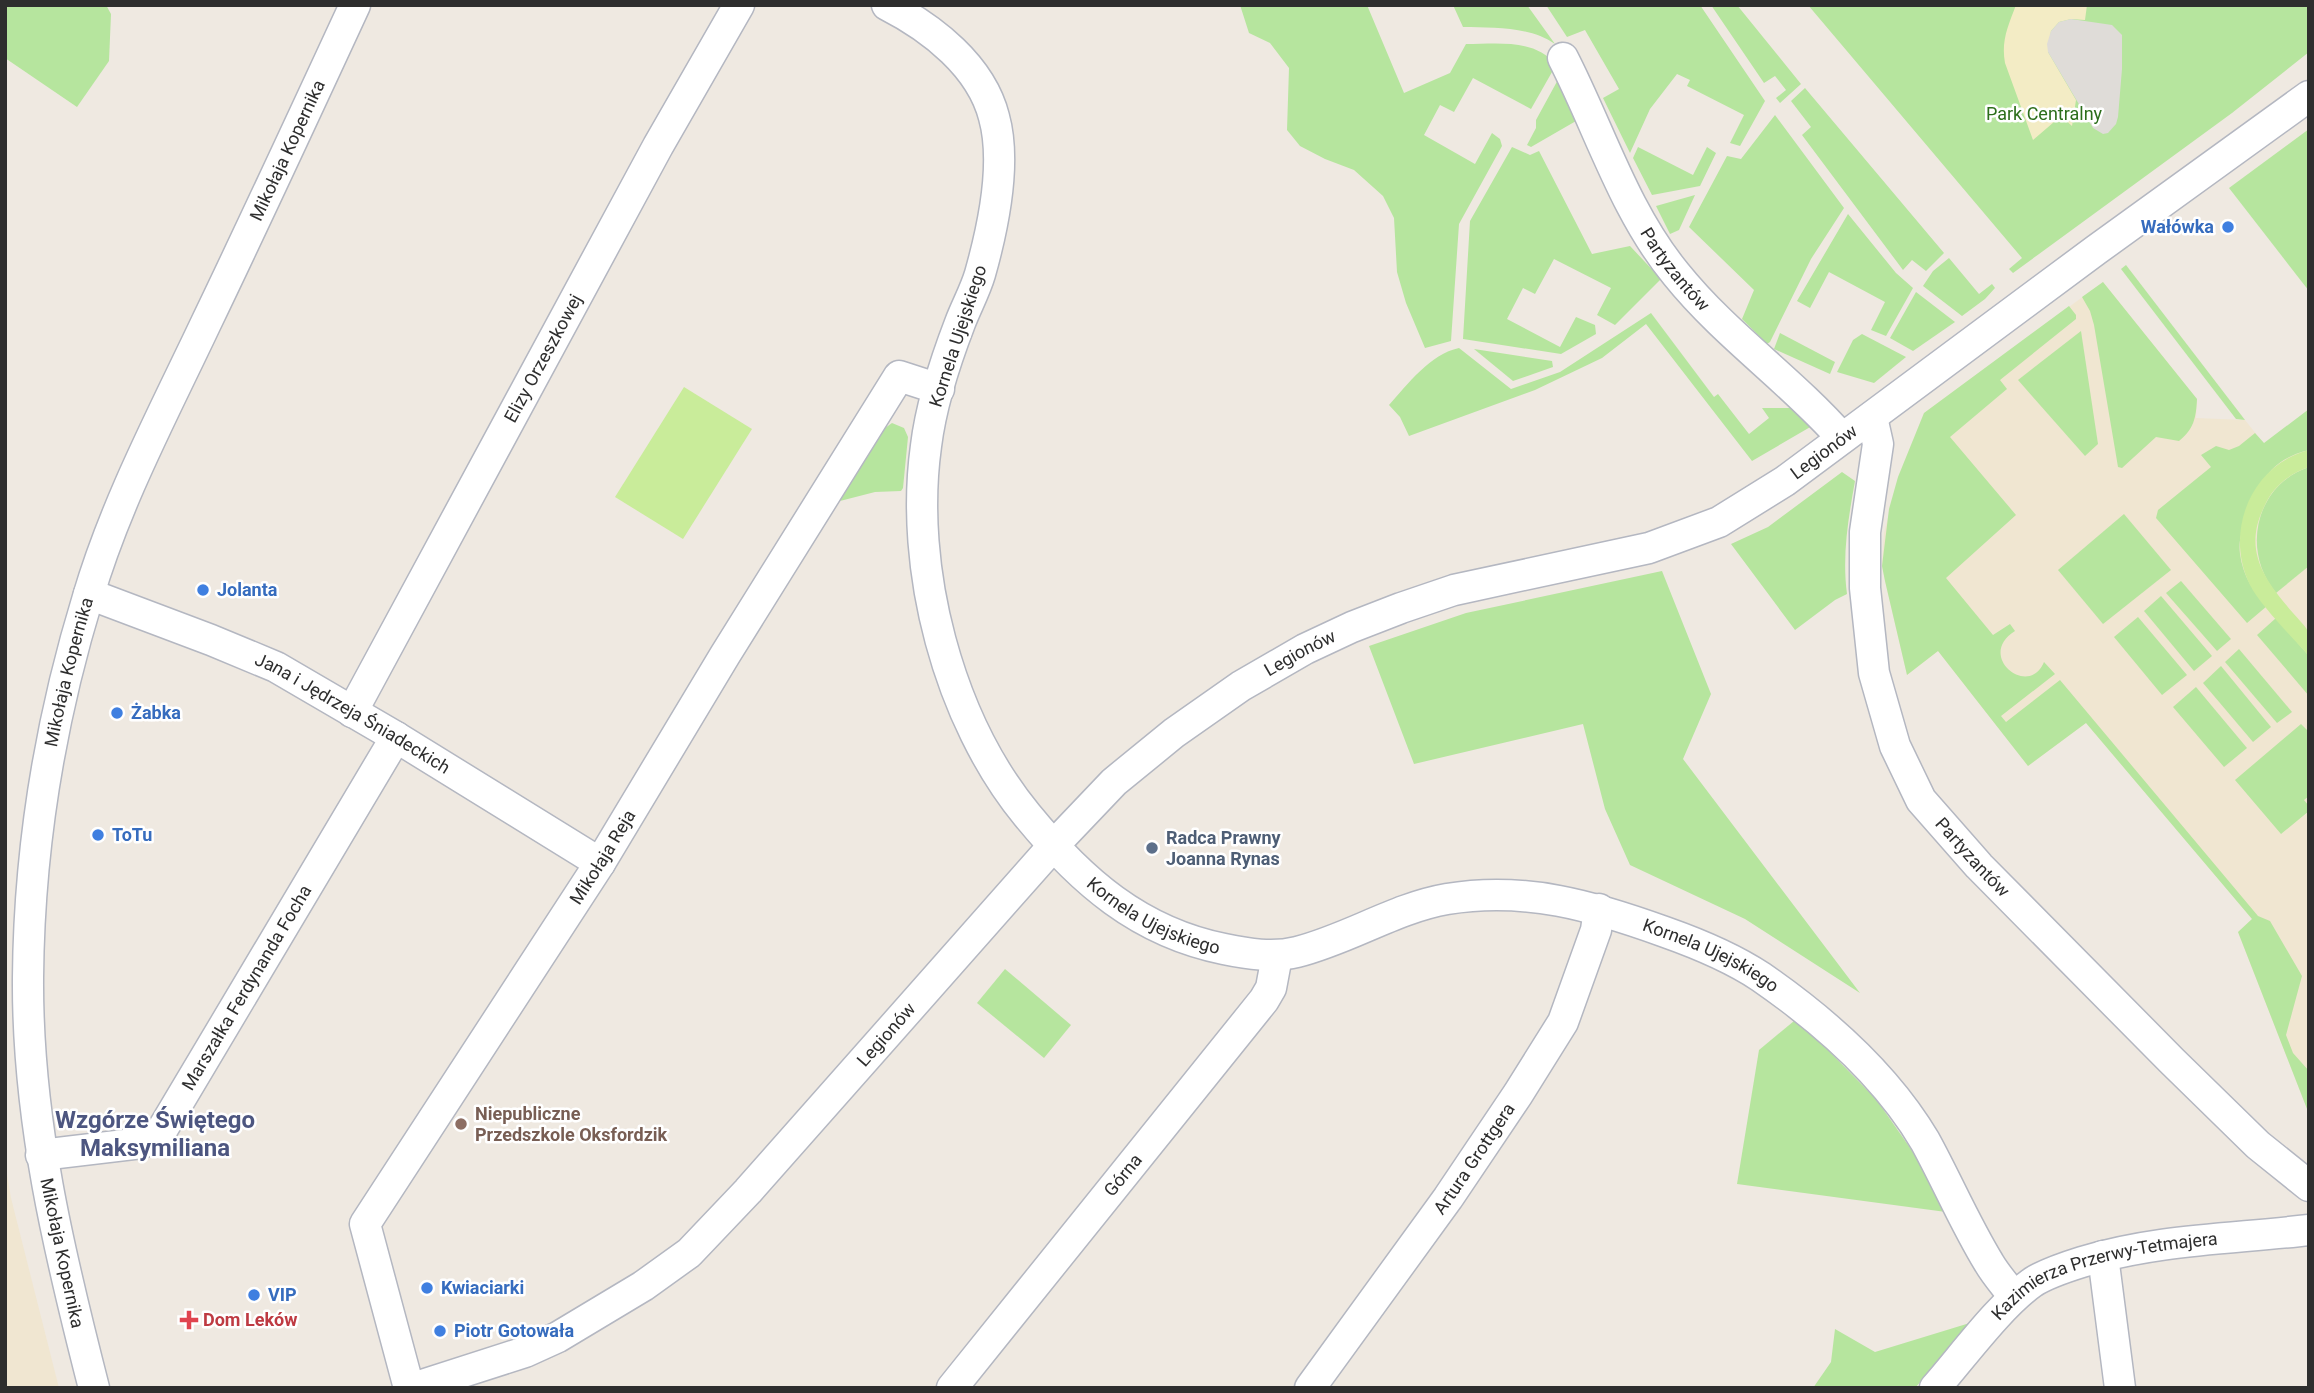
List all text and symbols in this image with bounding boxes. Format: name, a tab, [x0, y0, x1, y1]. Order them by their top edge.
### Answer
street label: Mikołaja Kopernika	[245, 76, 329, 224]
park label: Park Centralny	[1986, 103, 2103, 124]
place label: Wałówka	[2141, 216, 2214, 237]
marker: Wałówka	[2220, 219, 2236, 235]
street label: Partyzantów	[1636, 224, 1715, 315]
street label: Kornela Ujejskiego	[925, 262, 990, 410]
street label: Elizy Orzeszkowej	[500, 290, 586, 426]
street label: Legionów	[1786, 420, 1861, 483]
place label: Jolanta	[217, 579, 278, 600]
marker: Jolanta	[195, 582, 211, 598]
street label: Mikołaja Kopernika	[40, 595, 97, 748]
street label: Legionów	[1260, 625, 1339, 680]
street label: Jana i Jędrzeja Śniadeckich	[252, 648, 454, 778]
place label: Żabka	[131, 702, 181, 723]
marker: Żabka	[109, 705, 125, 721]
street label: Mikołaja Reja	[565, 806, 640, 908]
street label: Partyzantów	[1931, 813, 2015, 901]
place label: ToTu	[112, 824, 152, 845]
marker: ToTu	[90, 827, 106, 843]
place label: Radca Prawny Joanna Rynas	[1166, 827, 1282, 869]
marker: Radca Prawny Joanna Rynas	[1144, 840, 1160, 856]
street label: Kornela Ujejskiego	[1083, 873, 1222, 958]
street label: Marszałka Ferdynanda Focha	[177, 881, 315, 1094]
street label: Kornela Ujejskiego	[1640, 914, 1783, 996]
street label: Legionów	[852, 998, 920, 1070]
street label: Artura Grottgera	[1429, 1099, 1519, 1218]
place label: Niepubliczne Przedszkole Oksfordzik	[475, 1103, 668, 1145]
district label: Wzgórze Świętego Maksymiliana	[55, 1106, 255, 1162]
marker: Niepubliczne Przedszkole Oksfordzik	[453, 1116, 469, 1132]
street label: Górna	[1099, 1150, 1146, 1200]
street label: Mikołaja Kopernika	[36, 1176, 89, 1330]
street label: Kazimierza Przerwy-Tetmajera	[1987, 1228, 2218, 1324]
place label: Kwiaciarki	[441, 1277, 524, 1298]
marker: Kwiaciarki	[419, 1280, 435, 1296]
place label: VIP	[268, 1284, 297, 1305]
marker: VIP	[246, 1287, 262, 1303]
place label: Dom Leków	[203, 1309, 297, 1330]
marker: Dom Leków	[181, 1312, 197, 1328]
place label: Piotr Gotowała	[454, 1320, 574, 1341]
marker: Piotr Gotowała	[432, 1323, 448, 1339]

